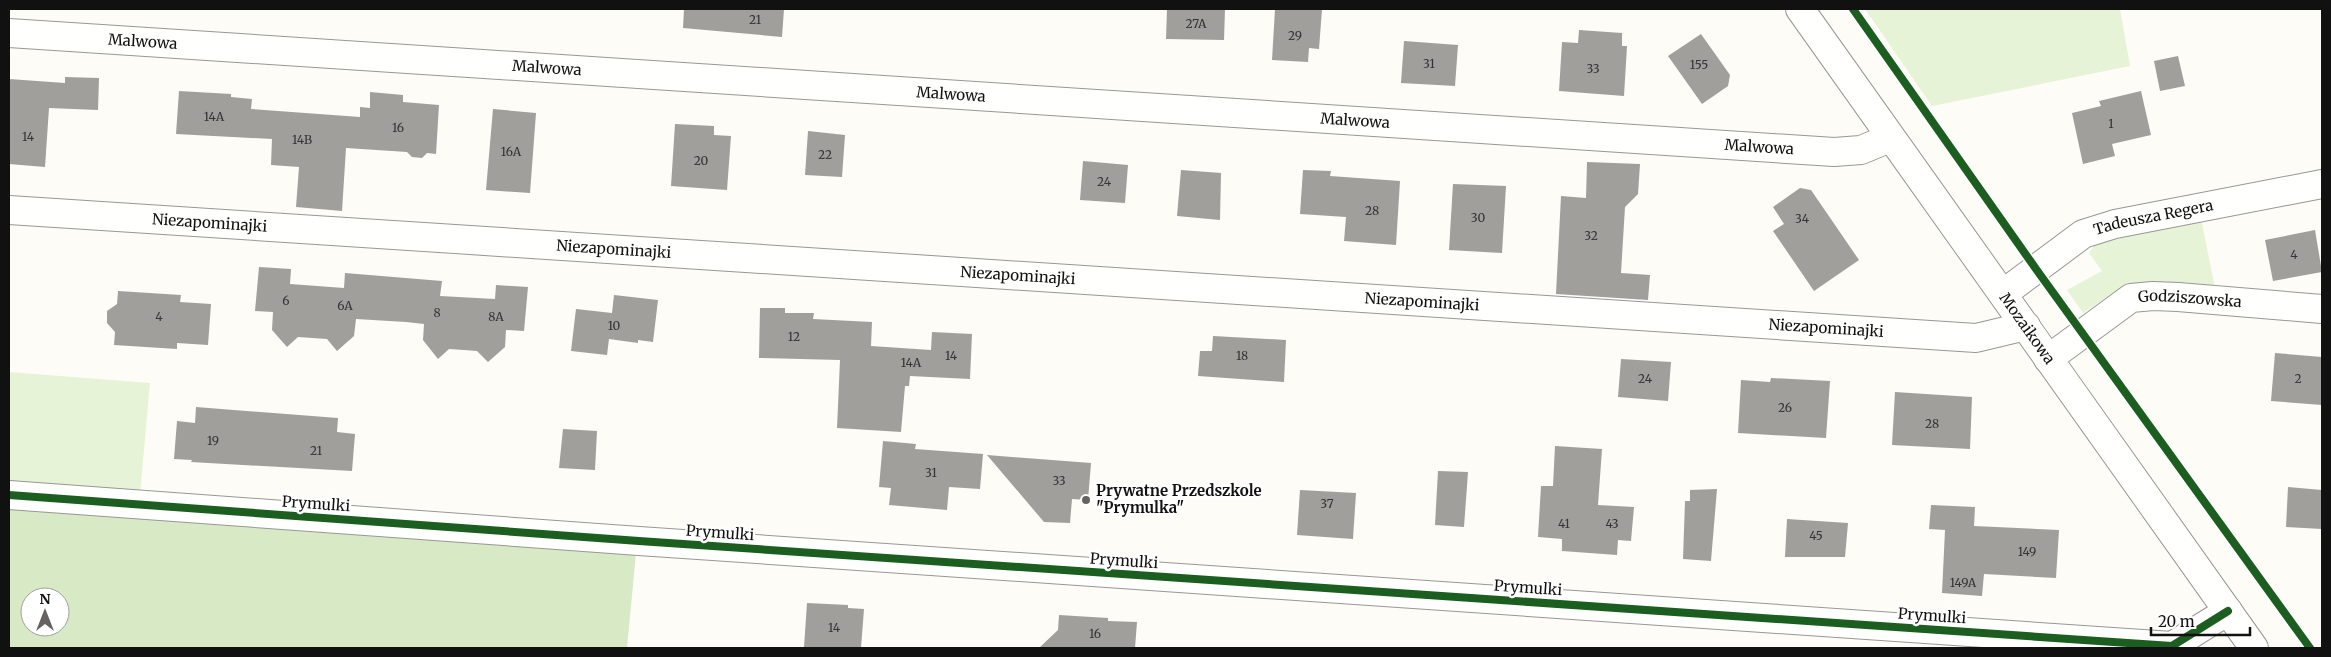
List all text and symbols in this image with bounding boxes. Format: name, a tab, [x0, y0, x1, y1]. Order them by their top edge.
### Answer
house number: 21	[749, 12, 762, 27]
house number: 27A	[1186, 16, 1207, 31]
house number: 29	[1288, 28, 1302, 43]
street label: Malwowa	[107, 29, 178, 53]
street label: Malwowa	[512, 56, 582, 79]
house number: 31	[1423, 56, 1435, 71]
house number: 155	[1690, 57, 1708, 72]
house number: 33	[1586, 61, 1600, 76]
street label: Malwowa	[916, 82, 986, 106]
house number: 14A	[204, 109, 225, 124]
street label: Malwowa	[1320, 109, 1390, 132]
house number: 1	[2108, 116, 2114, 131]
house number: 16	[392, 120, 404, 135]
house number: 14	[22, 129, 35, 144]
house number: 14B	[292, 132, 312, 147]
street label: Malwowa	[1724, 135, 1795, 158]
house number: 16A	[501, 144, 522, 159]
house number: 22	[818, 147, 832, 162]
house number: 20	[694, 153, 709, 168]
house number: 24	[1097, 174, 1112, 189]
street label: Tadeusza Regera	[2091, 195, 2215, 239]
house number: 28	[1365, 203, 1379, 218]
street label: Niezapominajki	[151, 209, 268, 236]
house number: 30	[1471, 210, 1485, 225]
house number: 34	[1795, 211, 1810, 226]
house number: 32	[1584, 228, 1598, 243]
street label: Niezapominajki	[556, 236, 672, 262]
house number: 4	[2290, 247, 2298, 262]
street label: Niezapominajki	[960, 262, 1076, 288]
street label: Godziszowska	[2137, 286, 2243, 311]
street label: Niezapominajki	[1364, 288, 1480, 315]
street label: Mozaikowa	[1996, 289, 2059, 368]
house number: 6	[282, 293, 290, 308]
house number: 6A	[337, 298, 353, 313]
house number: 8	[433, 305, 441, 320]
house number: 4	[155, 309, 163, 324]
house number: 8A	[488, 309, 504, 324]
street label: Niezapominajki	[1768, 315, 1884, 341]
house number: 10	[608, 318, 621, 333]
house number: 12	[788, 329, 800, 344]
house number: 14	[945, 348, 958, 363]
house number: 18	[1236, 348, 1248, 363]
house number: 14A	[901, 355, 922, 370]
house number: 24	[1638, 371, 1653, 386]
house number: 2	[2294, 371, 2302, 386]
house number: 26	[1778, 400, 1792, 415]
house number: 28	[1925, 416, 1939, 431]
house number: 19	[207, 433, 219, 448]
house number: 21	[310, 443, 323, 458]
house number: 31	[925, 465, 937, 480]
house number: 33	[1052, 473, 1066, 488]
place label: Prywatne Przedszkole "Prymulka"	[1096, 481, 1262, 517]
street label: Prymulki	[281, 492, 351, 515]
marker: Prywatne Przedszkole "Prymulka"	[1080, 494, 1092, 506]
house number: 37	[1320, 496, 1334, 511]
house number: 41	[1558, 516, 1571, 531]
house number: 43	[1605, 516, 1619, 531]
street label: Prymulki	[685, 521, 755, 544]
house number: 45	[1809, 528, 1823, 543]
house number: 149	[2018, 544, 2036, 559]
street label: Prymulki	[1089, 549, 1159, 572]
house number: 149A	[1950, 575, 1977, 590]
street label: Prymulki	[1493, 576, 1563, 599]
north arrow	[20, 587, 70, 637]
text: N	[39, 590, 51, 608]
street label: Prymulki	[1897, 604, 1967, 627]
scale bar	[2151, 604, 2250, 636]
text: 20 m	[2158, 612, 2195, 631]
house number: 14	[828, 620, 841, 635]
house number: 16	[1089, 626, 1101, 641]

